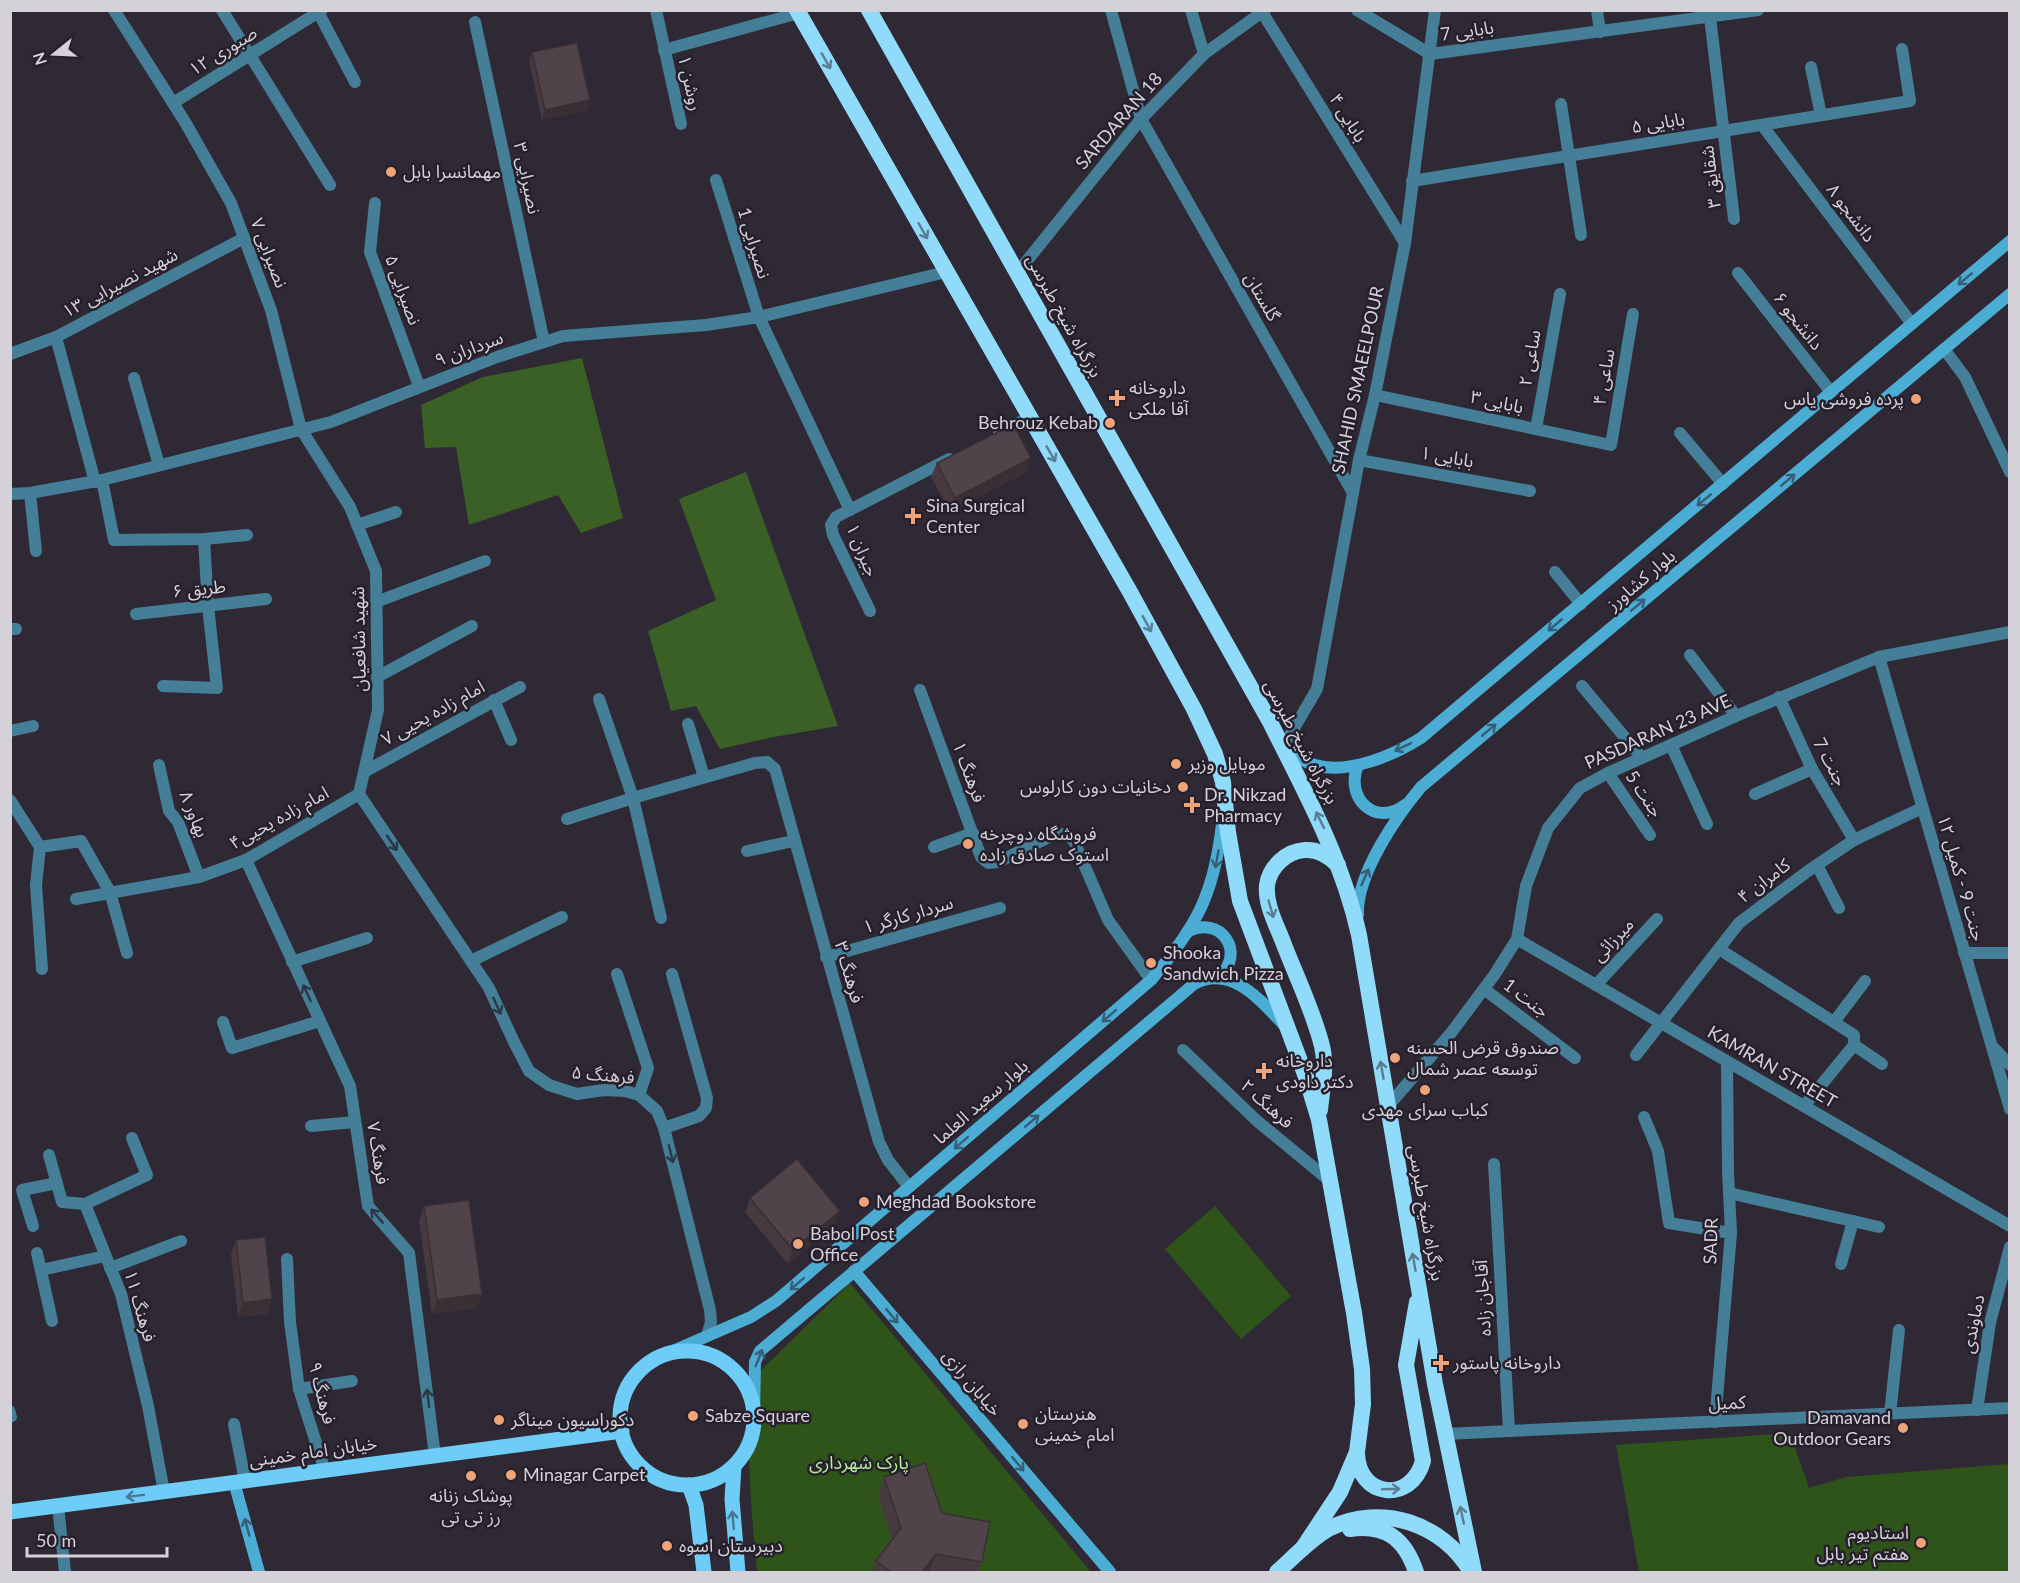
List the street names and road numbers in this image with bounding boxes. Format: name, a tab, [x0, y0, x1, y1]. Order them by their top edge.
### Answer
street label: بابایی 7	[1439, 15, 1495, 46]
street label: صبوری ۱۲	[184, 21, 261, 81]
street label: روشن ۱	[673, 53, 708, 113]
street label: SARDARAN 18	[1070, 67, 1166, 173]
street label: بابایی ۴	[1324, 89, 1372, 147]
street label: بابایی ۵	[1630, 107, 1686, 138]
street label: نصیرایی ۳	[509, 140, 546, 216]
street label: شقایق ۳	[1695, 144, 1726, 210]
street label: دانشجو ۸	[1822, 179, 1881, 247]
street label: نصیرایی 1	[733, 204, 776, 281]
street label: نصیرایی ۷	[246, 215, 293, 291]
street label: شهید نصیرایی ۱۳	[58, 242, 181, 323]
street label: بزرگراه شیخ طبرسی	[1019, 250, 1108, 382]
street label: نصیرایی ۵	[380, 252, 427, 328]
street label: گلستان	[1239, 268, 1286, 326]
street label: SHAHID SMAEELPOUR	[1326, 283, 1388, 476]
street label: دانشجو ۶	[1768, 287, 1828, 355]
street label: سرداران ۹	[431, 326, 506, 372]
street label: ساعی ۲	[1513, 328, 1546, 388]
street label: ساعی ۴	[1587, 347, 1620, 407]
street label: بابایی ۳	[1468, 385, 1526, 418]
street label: بابایی ۱	[1419, 441, 1476, 472]
street label: جیران ۱	[841, 520, 884, 580]
street label: بلوار کشاورز	[1601, 544, 1680, 616]
street label: طریق ۶	[171, 574, 227, 603]
street label: شهید شافعیان	[346, 586, 371, 692]
street label: امام زاده یحیی ۷	[377, 675, 490, 753]
street label: بزرگراه شیخ طبرسی	[1257, 676, 1344, 809]
street label: PASDARAN 23 AVE	[1581, 689, 1734, 773]
street label: جنت 7	[1809, 734, 1853, 789]
street label: فرهنگ ۱	[948, 738, 991, 806]
street label: جنت 5	[1621, 766, 1668, 821]
street label: امام زاده یحیی۴	[225, 781, 334, 857]
street label: بهاور ۸	[175, 787, 214, 841]
street label: جنت 9 - کمیل ۱۲	[1932, 812, 1990, 944]
street label: کامران ۴	[1733, 853, 1795, 908]
street label: سردار کارگر ۱	[860, 891, 956, 938]
street label: میرزائی	[1587, 913, 1639, 966]
street label: فرهنگ ۳	[830, 938, 869, 1006]
street label: جنت 1	[1499, 973, 1554, 1021]
street label: KAMRAN STREET	[1704, 1020, 1841, 1112]
street label: بلوار سعید العلما	[929, 1054, 1033, 1149]
street label: فرهنگ ۵	[570, 1060, 636, 1089]
street label: فرهنگ ۲	[1236, 1074, 1299, 1133]
street label: فرهنگ ۷	[362, 1120, 395, 1186]
street label: بزرگراه شیخ طبرسی	[1401, 1143, 1450, 1283]
street label: SADR	[1698, 1217, 1722, 1265]
street label: آقاجان زاده	[1469, 1258, 1496, 1337]
street label: فرهنگ ۱۱	[119, 1267, 162, 1344]
street label: دماوندی	[1956, 1293, 1989, 1355]
street label: خیابان رازی	[938, 1345, 1007, 1421]
street label: فرهنگ ۹	[304, 1359, 341, 1426]
street label: کمیل	[1708, 1390, 1747, 1415]
street label: خیابان امام خمینی	[247, 1431, 379, 1475]

